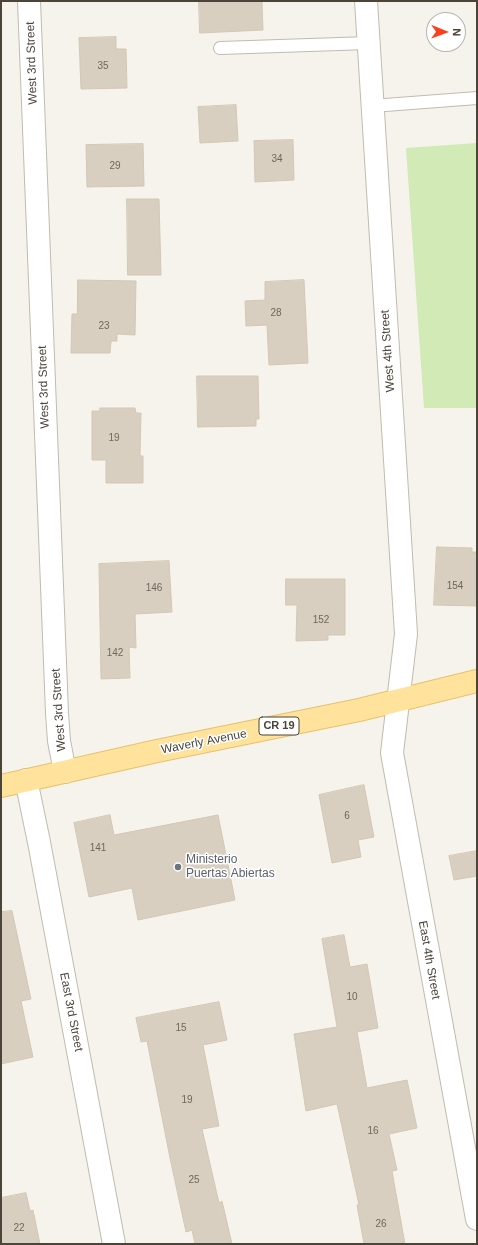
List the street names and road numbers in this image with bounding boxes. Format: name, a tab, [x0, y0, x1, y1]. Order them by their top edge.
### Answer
street label: West 3rd Street	[23, 21, 41, 105]
street label: West 4th Street	[378, 309, 398, 393]
street label: West 3rd Street	[35, 345, 53, 429]
street label: West 3rd Street	[49, 668, 69, 752]
road number: CR 19	[259, 717, 299, 735]
street label: Waverly Avenue	[160, 727, 248, 757]
street label: East 4th Street	[415, 920, 443, 1000]
street label: East 3rd Street	[56, 971, 86, 1053]

